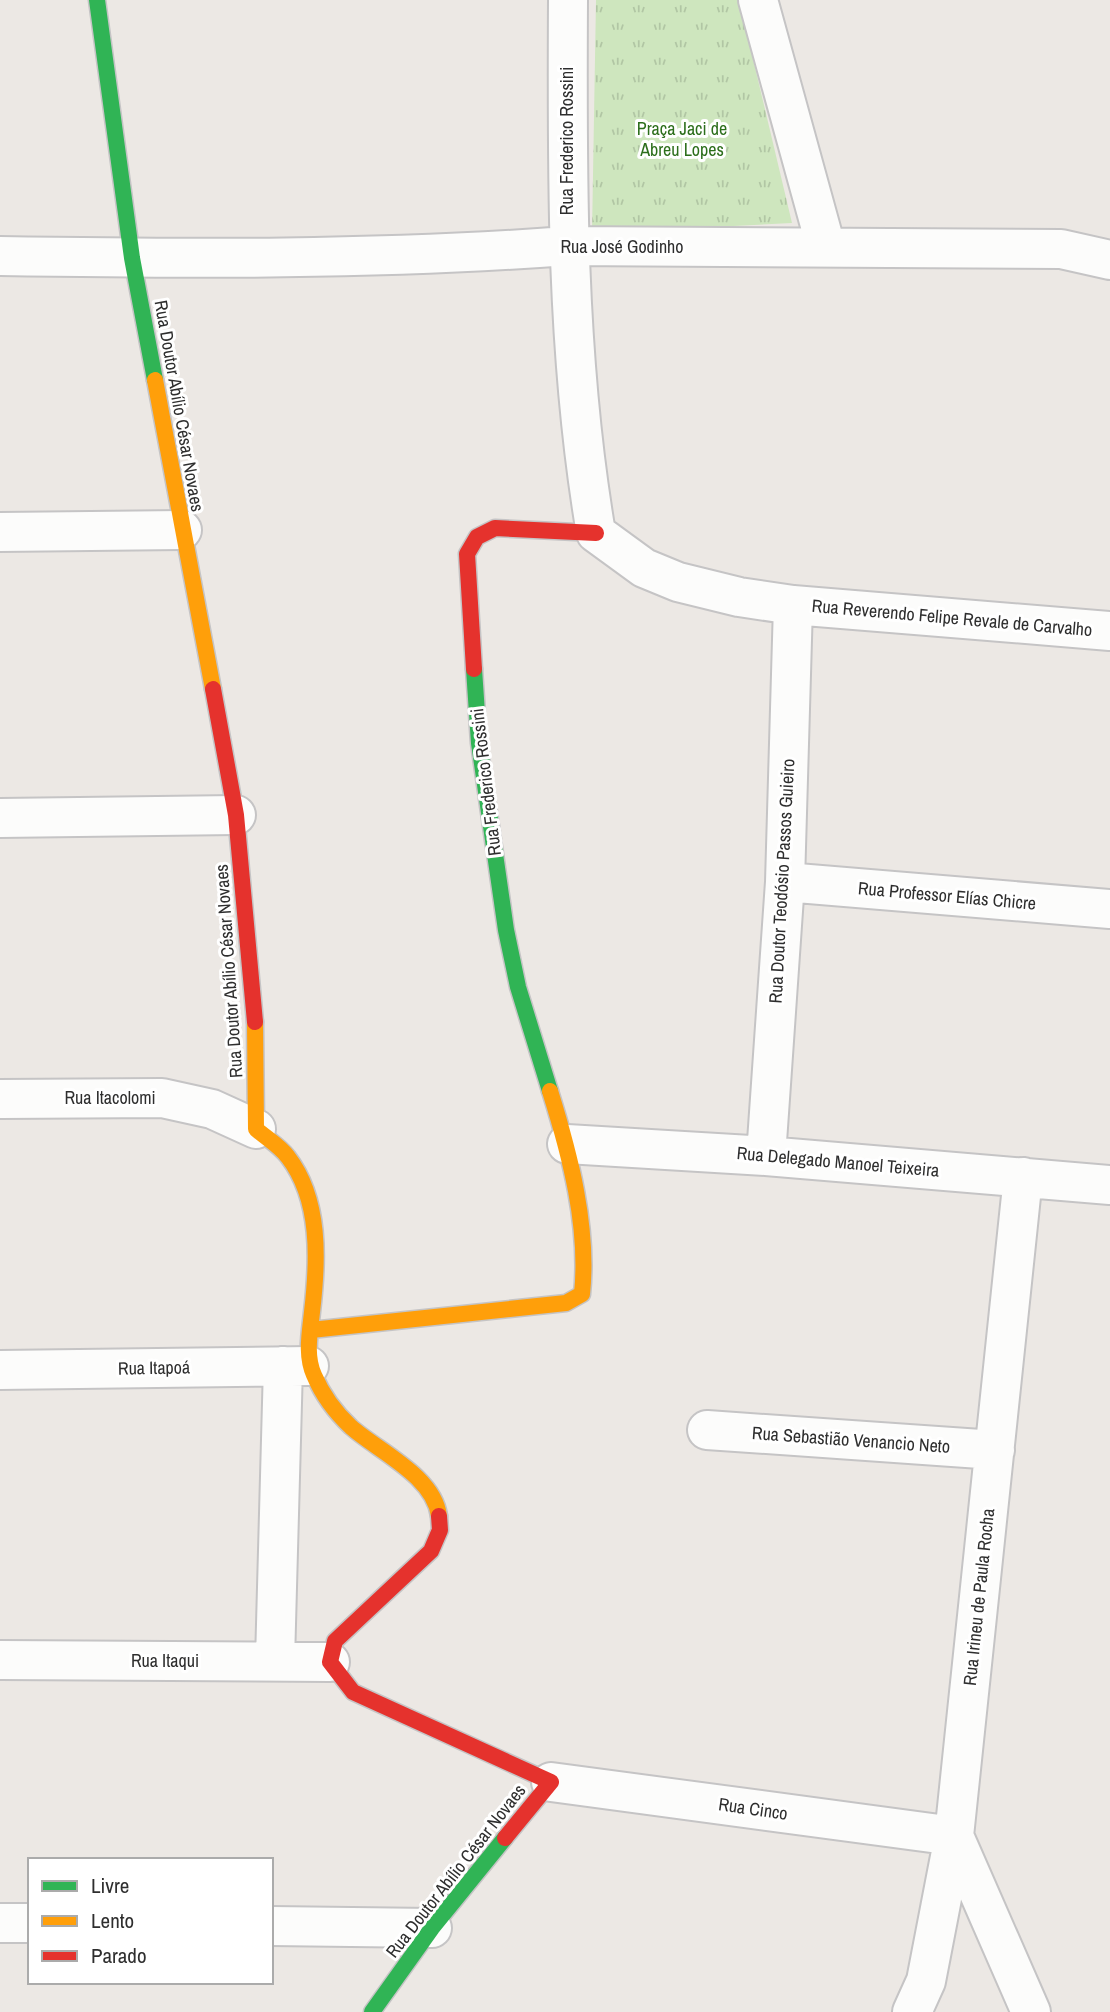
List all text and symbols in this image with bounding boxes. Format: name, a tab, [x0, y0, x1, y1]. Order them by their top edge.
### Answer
street label: Rua Frederico Rossini	[554, 67, 579, 215]
park label: Praça Jaci de Abreu Lopes	[637, 116, 727, 162]
street label: Rua José Godinho	[560, 234, 684, 259]
street label: Rua Doutor Abílio César Novaes	[149, 298, 210, 514]
street label: Rua Reverendo Felipe Revale de Carvalho	[811, 593, 1093, 642]
street label: Rua Frederico Rossini	[464, 707, 507, 857]
street label: Rua Doutor Teodósio Passos Guieiro	[763, 758, 800, 1004]
street label: Rua Doutor Abílio César Novaes	[209, 863, 248, 1079]
street label: Rua Professor Elías Chicre	[857, 875, 1037, 916]
street label: Rua Itacolomi	[64, 1085, 156, 1110]
street label: Rua Delegado Manoel Teixeira	[736, 1140, 940, 1183]
street label: Rua Itapoá	[118, 1354, 190, 1381]
street label: Rua Sebastião Venancio Neto	[751, 1420, 951, 1459]
street label: Rua Irineu de Paula Rocha	[957, 1507, 1000, 1687]
street label: Rua Itaqui	[131, 1648, 199, 1673]
street label: Rua Doutor Abílio César Novaes	[380, 1779, 531, 1963]
street label: Rua Cinco	[717, 1791, 789, 1826]
legend	[28, 1858, 273, 1984]
text: Livre	[91, 1871, 129, 1900]
text: Lento	[91, 1906, 134, 1935]
text: Parado	[91, 1941, 147, 1970]

